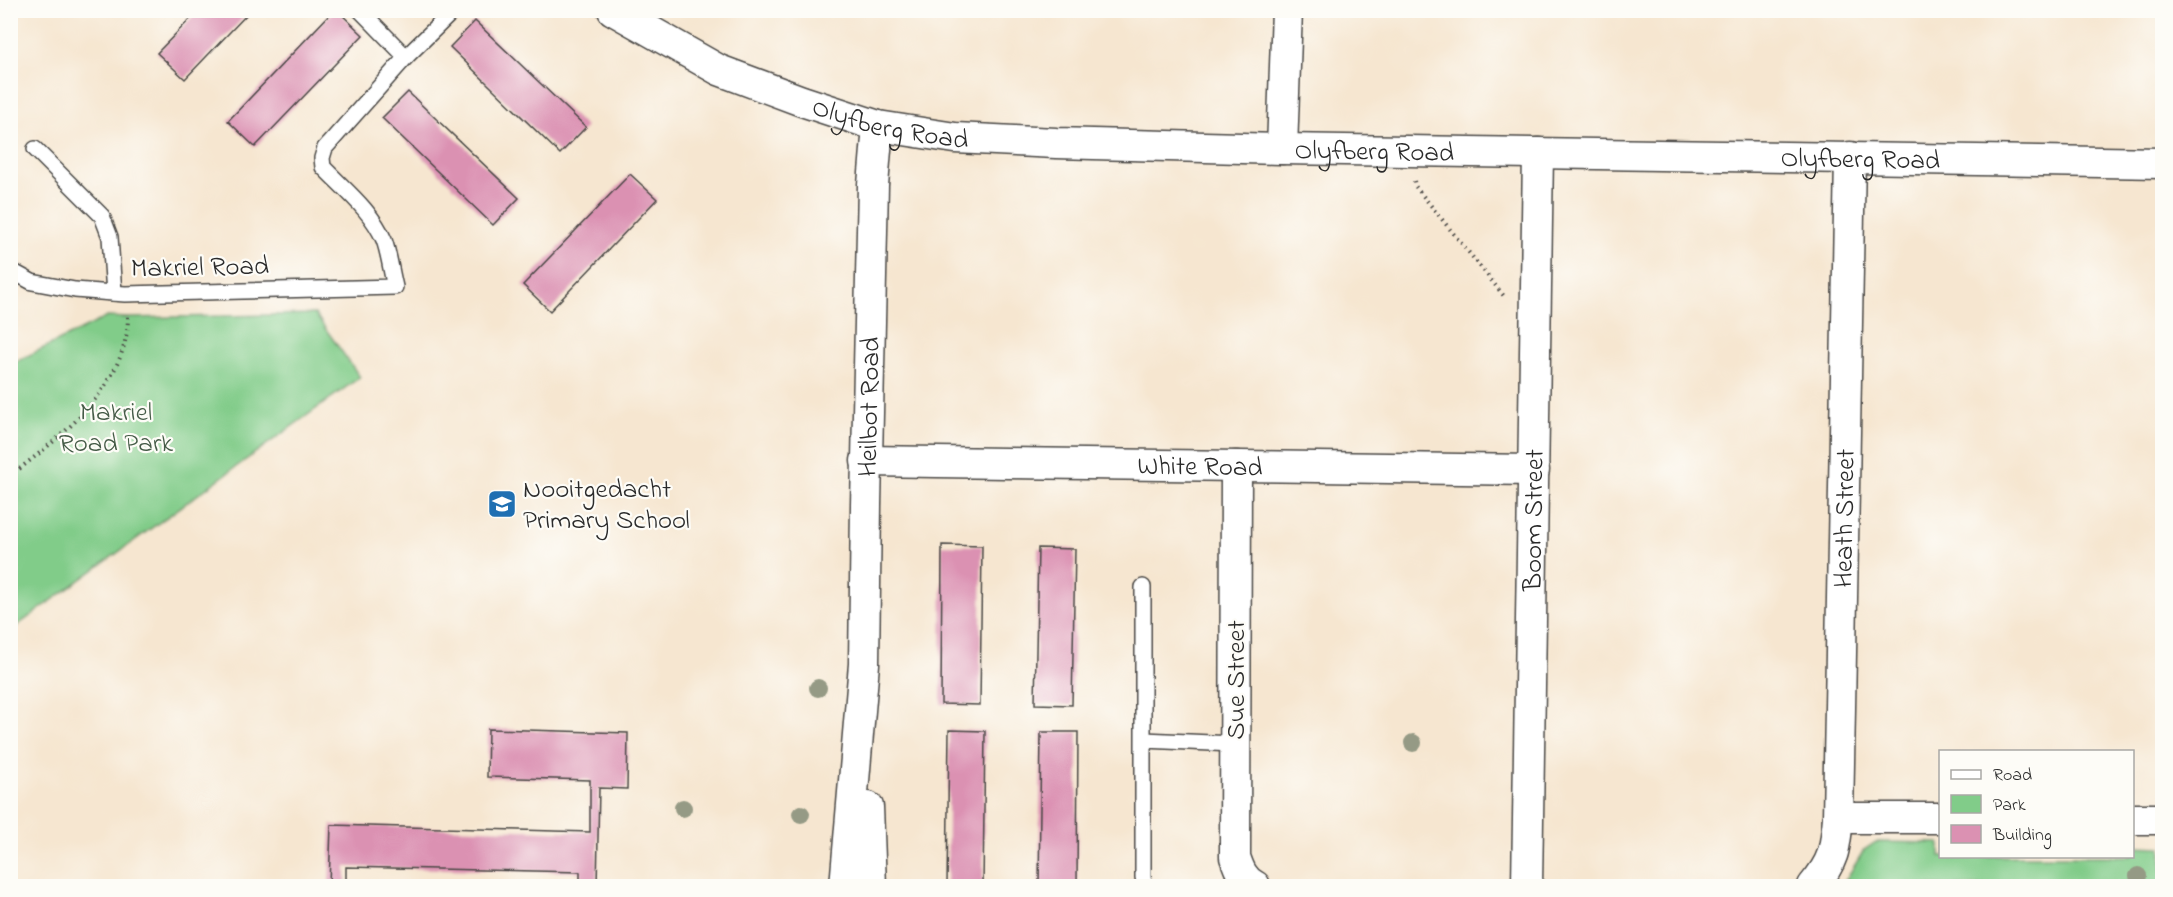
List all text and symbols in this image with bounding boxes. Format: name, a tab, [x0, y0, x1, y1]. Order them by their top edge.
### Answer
street label: Olyfberg Road	[806, 89, 969, 161]
street label: Olyfberg Road	[1294, 132, 1454, 174]
street label: Olyfberg Road	[1780, 140, 1940, 181]
street label: Makriel Road	[131, 248, 269, 289]
street label: Heilbot Road	[850, 336, 892, 477]
park label: Makriel Road Park	[59, 394, 173, 464]
street label: White Road	[1137, 448, 1263, 488]
street label: Heath Street	[1825, 448, 1867, 588]
street label: Boom Street	[1514, 449, 1556, 592]
place label: Nooitgedacht Primary School	[523, 471, 690, 541]
school or university icon: Nooitgedacht Primary School	[486, 488, 518, 520]
street label: Sue Street	[1218, 620, 1257, 740]
legend	[1939, 750, 2134, 858]
text: Road	[1993, 763, 2032, 789]
text: Park	[1993, 793, 2026, 819]
text: Building	[1992, 823, 2052, 850]

